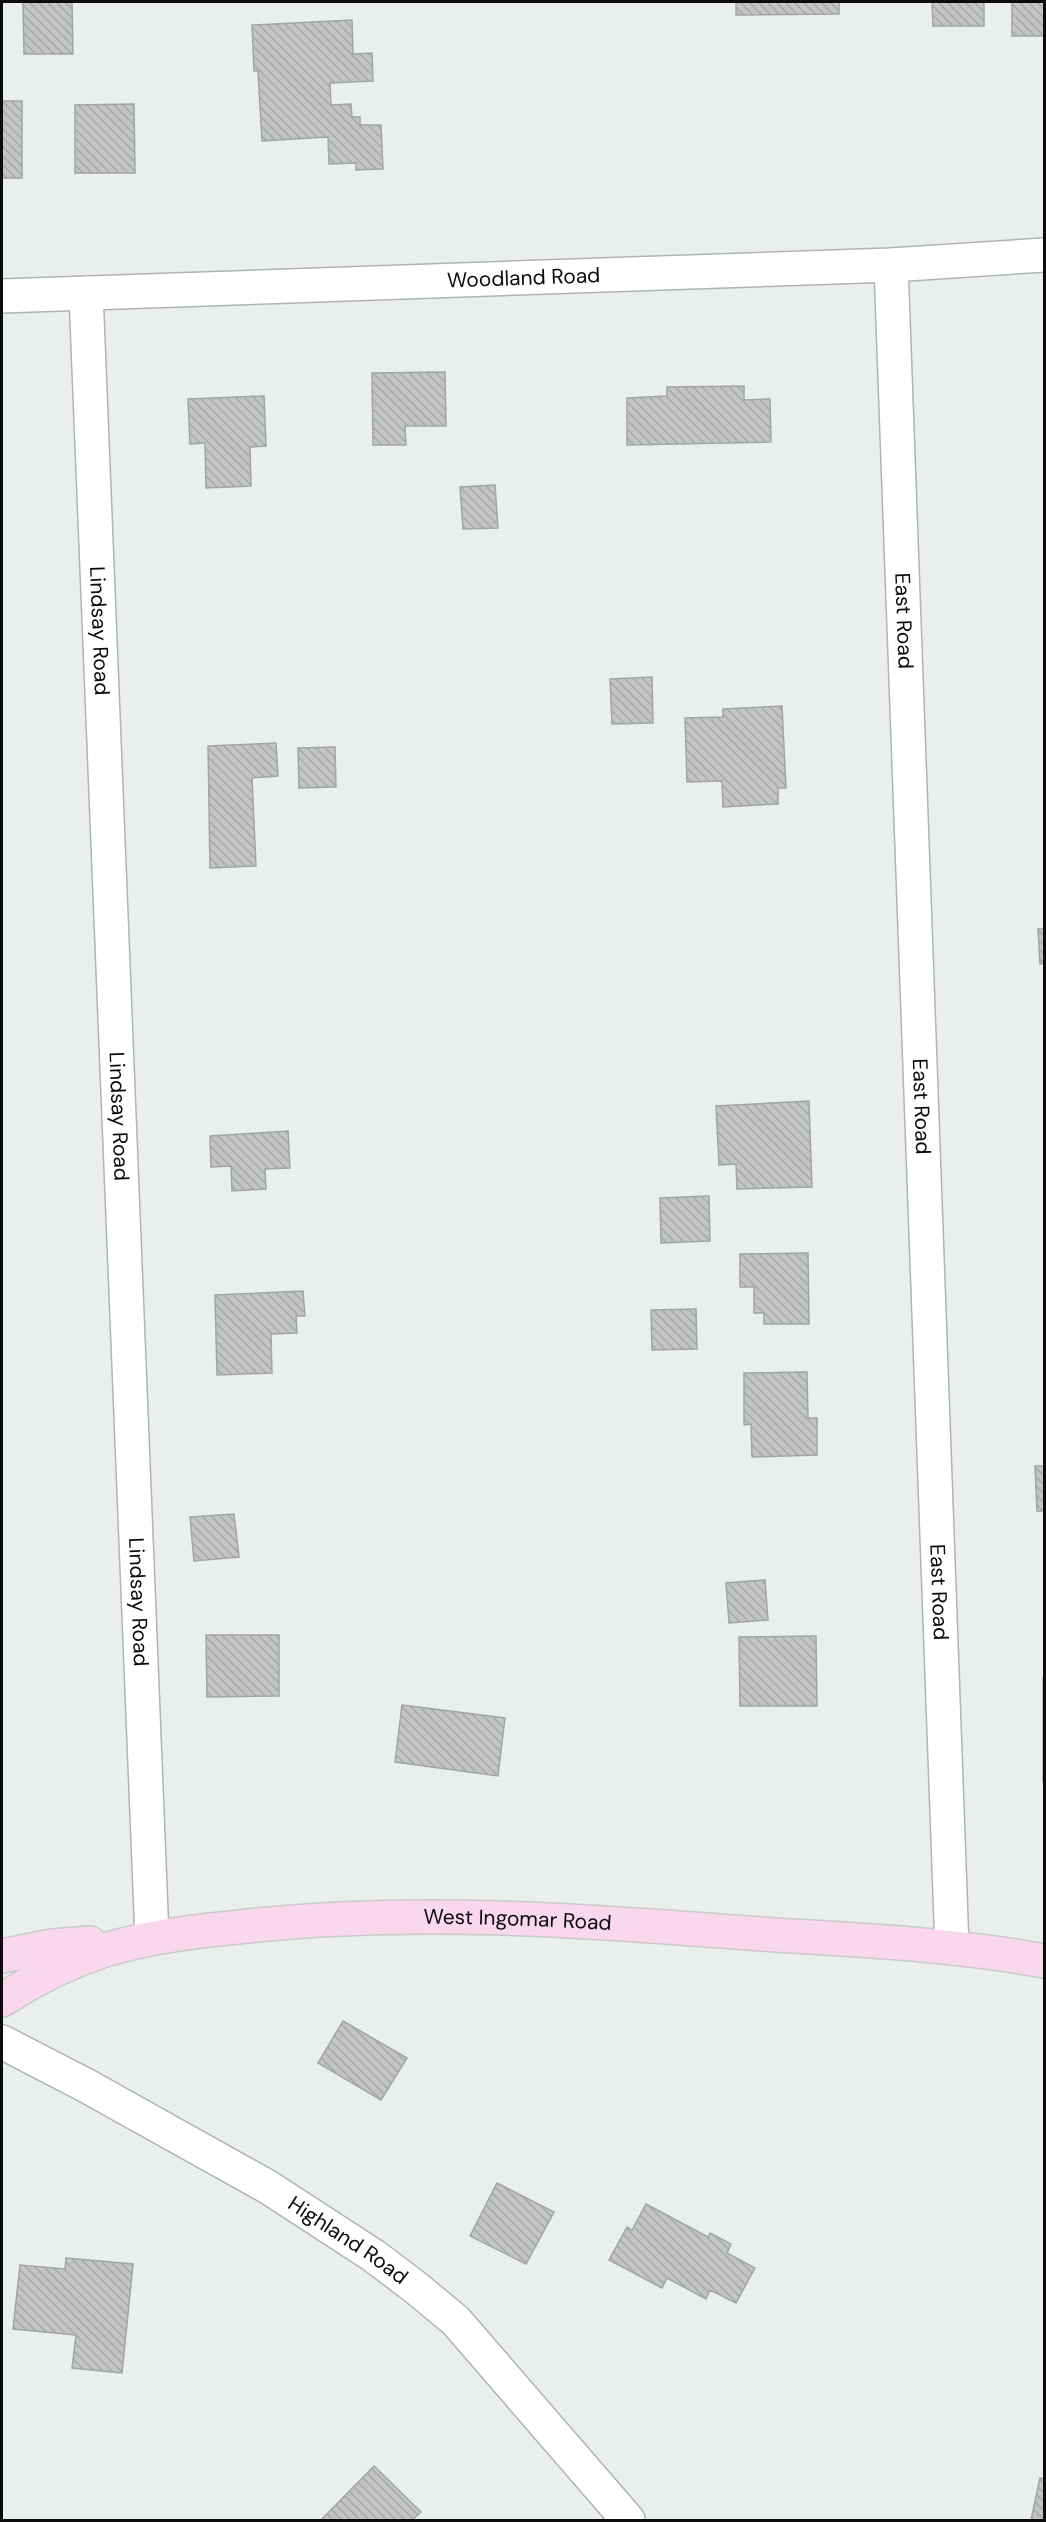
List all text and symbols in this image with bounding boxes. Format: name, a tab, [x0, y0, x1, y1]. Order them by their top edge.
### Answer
street label: Woodland Road	[447, 261, 601, 294]
street label: Lindsay Road	[83, 566, 116, 696]
street label: East Road	[888, 572, 920, 669]
street label: Lindsay Road	[102, 1051, 136, 1181]
street label: East Road	[906, 1058, 937, 1155]
street label: Lindsay Road	[122, 1537, 155, 1667]
street label: East Road	[923, 1544, 955, 1641]
street label: West Ingomar Road	[423, 1903, 613, 1937]
street label: Highland Road	[283, 2190, 414, 2291]

